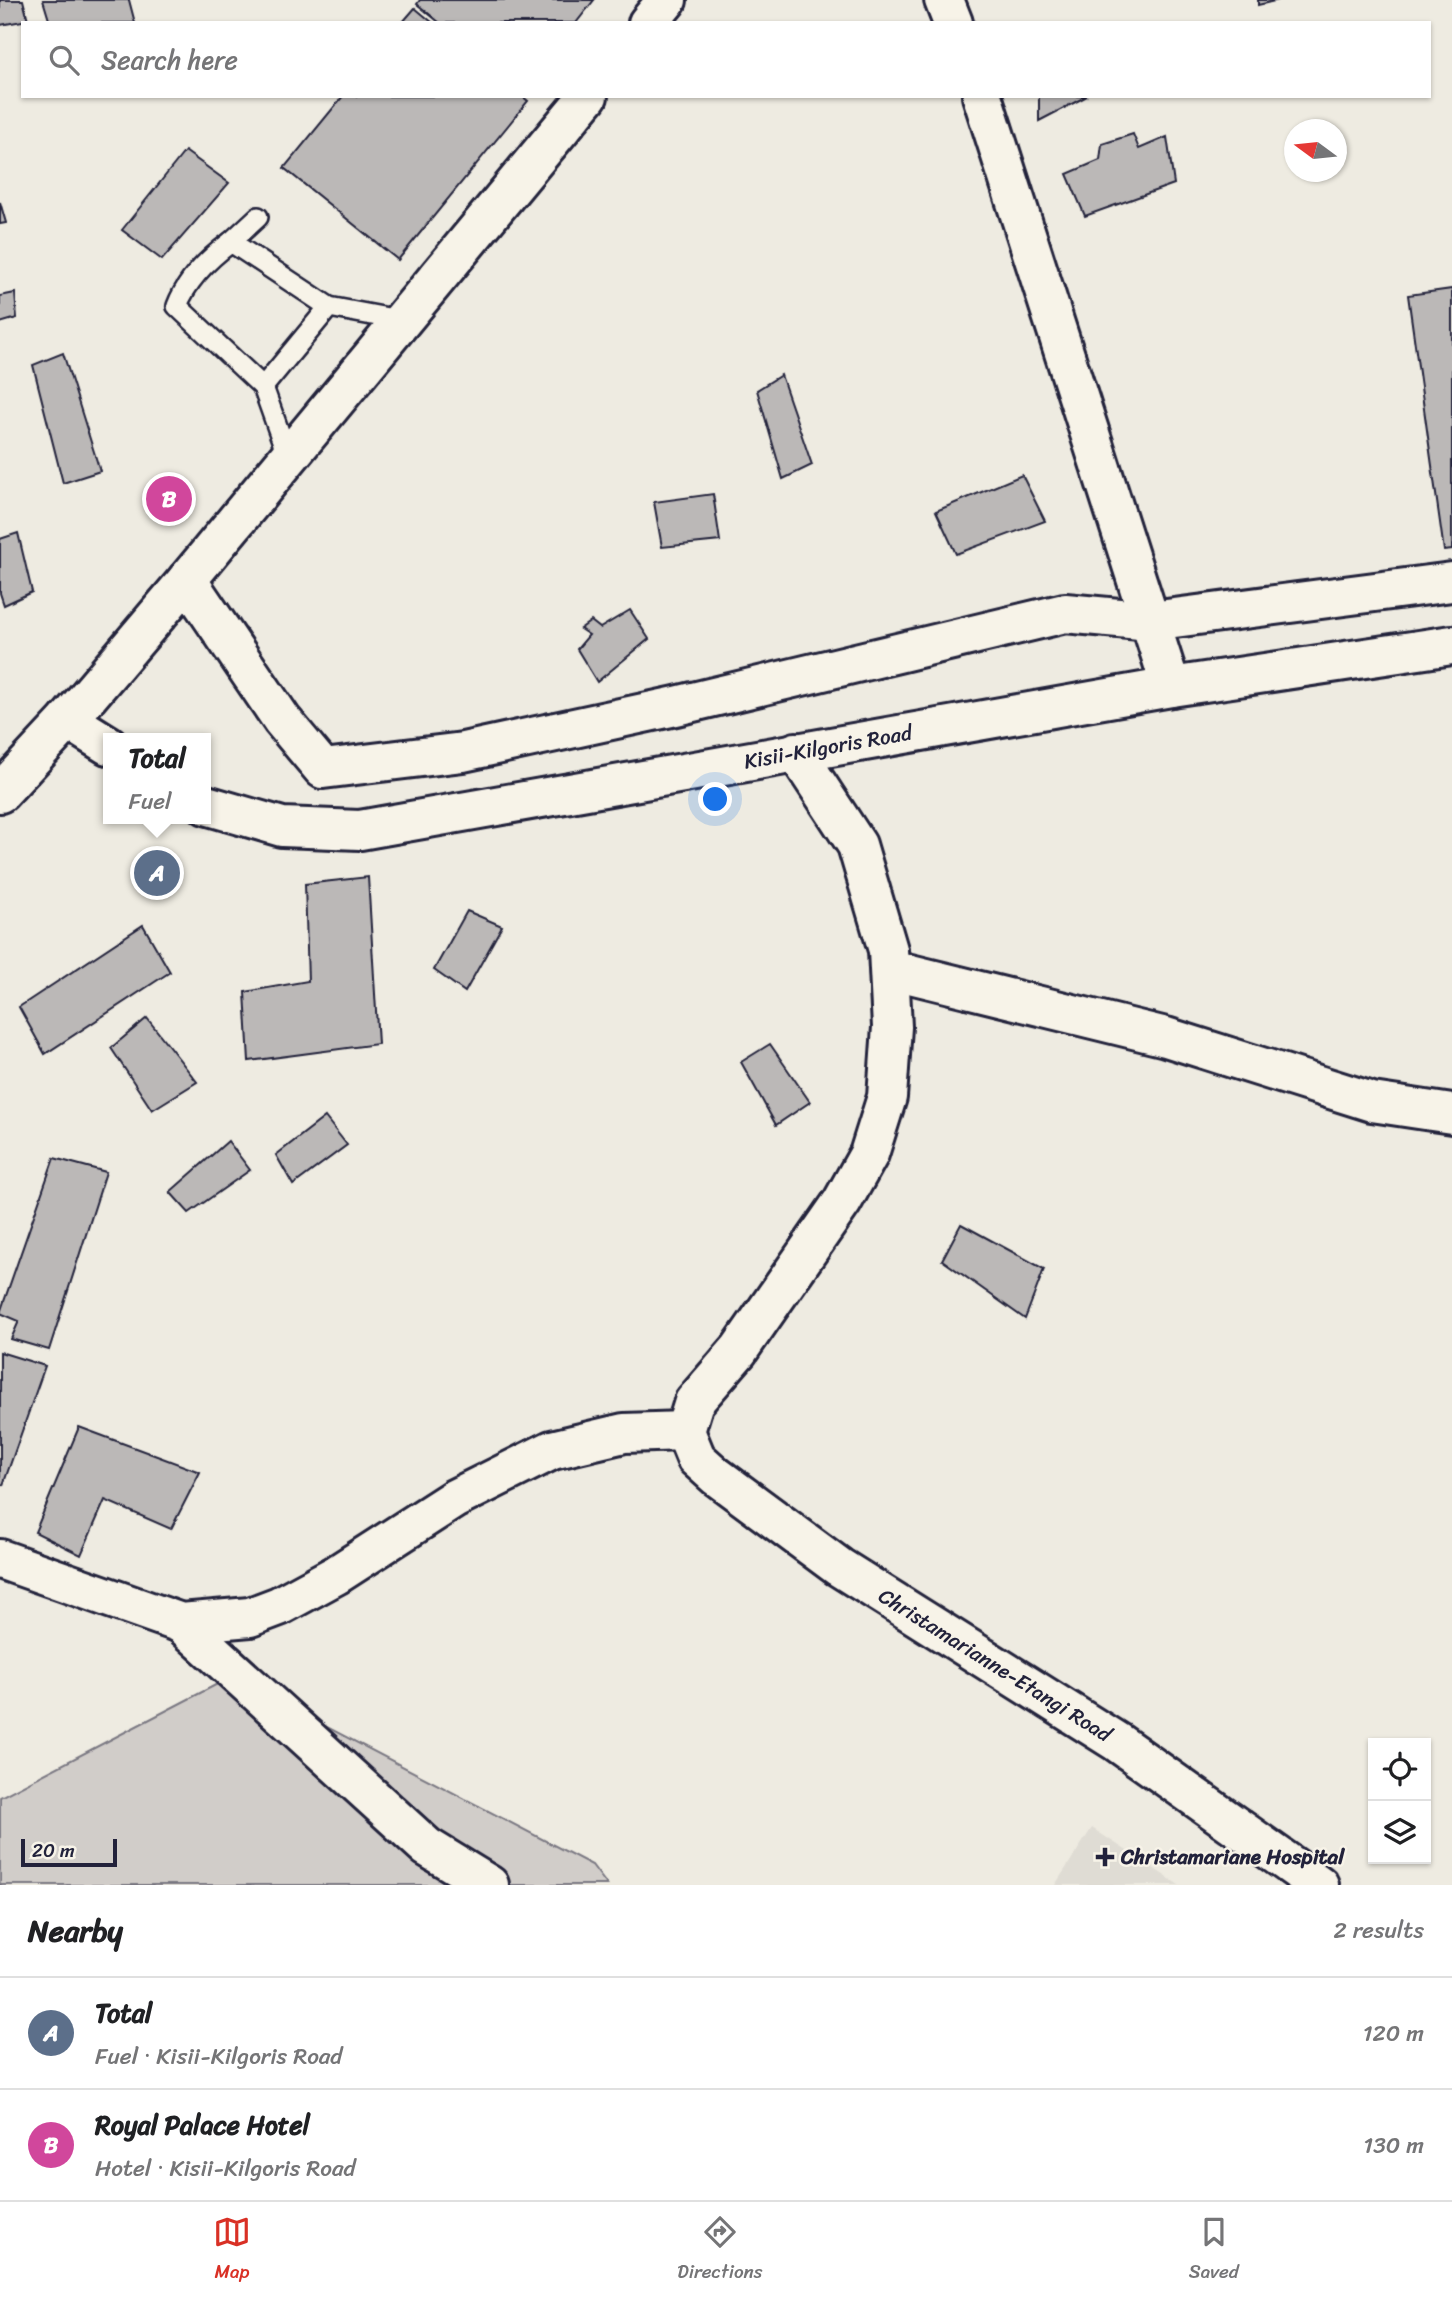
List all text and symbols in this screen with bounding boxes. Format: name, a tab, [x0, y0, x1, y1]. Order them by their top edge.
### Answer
search box	[21, 21, 1431, 98]
text: Search here	[101, 37, 238, 83]
icon: search	[45, 41, 83, 79]
north arrow	[1284, 119, 1347, 182]
pin: B	[146, 473, 192, 525]
street label: Kisii-Kilgoris Road	[741, 713, 917, 780]
popup	[103, 733, 211, 824]
text: Total	[128, 735, 186, 781]
text: Fuel	[128, 781, 172, 822]
your location	[698, 782, 732, 816]
pin: A	[134, 847, 180, 899]
street label: Christamarianne-Etangi Road	[871, 1577, 1121, 1754]
map controls	[1368, 1738, 1431, 1864]
button: locate	[1368, 1738, 1431, 1801]
button: layers	[1368, 1801, 1431, 1864]
text: 20 m	[32, 1834, 75, 1867]
scale bar	[21, 1836, 117, 1868]
place label: Christamariane Hospital	[1120, 1838, 1345, 1876]
marker: Christamariane Hospital	[1095, 1847, 1115, 1867]
text: Nearby	[28, 1904, 123, 1958]
text: 2 results	[1333, 1910, 1424, 1951]
text: Total	[95, 1990, 152, 2036]
text: A	[43, 2013, 59, 2054]
text: 120 m	[1363, 2013, 1424, 2054]
text: Fuel · Kisii-Kilgoris Road	[95, 2036, 342, 2077]
text: Royal Palace Hotel	[95, 2102, 310, 2148]
text: B	[44, 2125, 58, 2166]
text: 130 m	[1363, 2125, 1424, 2166]
text: Hotel · Kisii-Kilgoris Road	[95, 2148, 356, 2189]
tab: Map	[213, 2213, 251, 2288]
tab: Directions	[677, 2213, 763, 2288]
tab: Saved	[1189, 2213, 1239, 2288]

